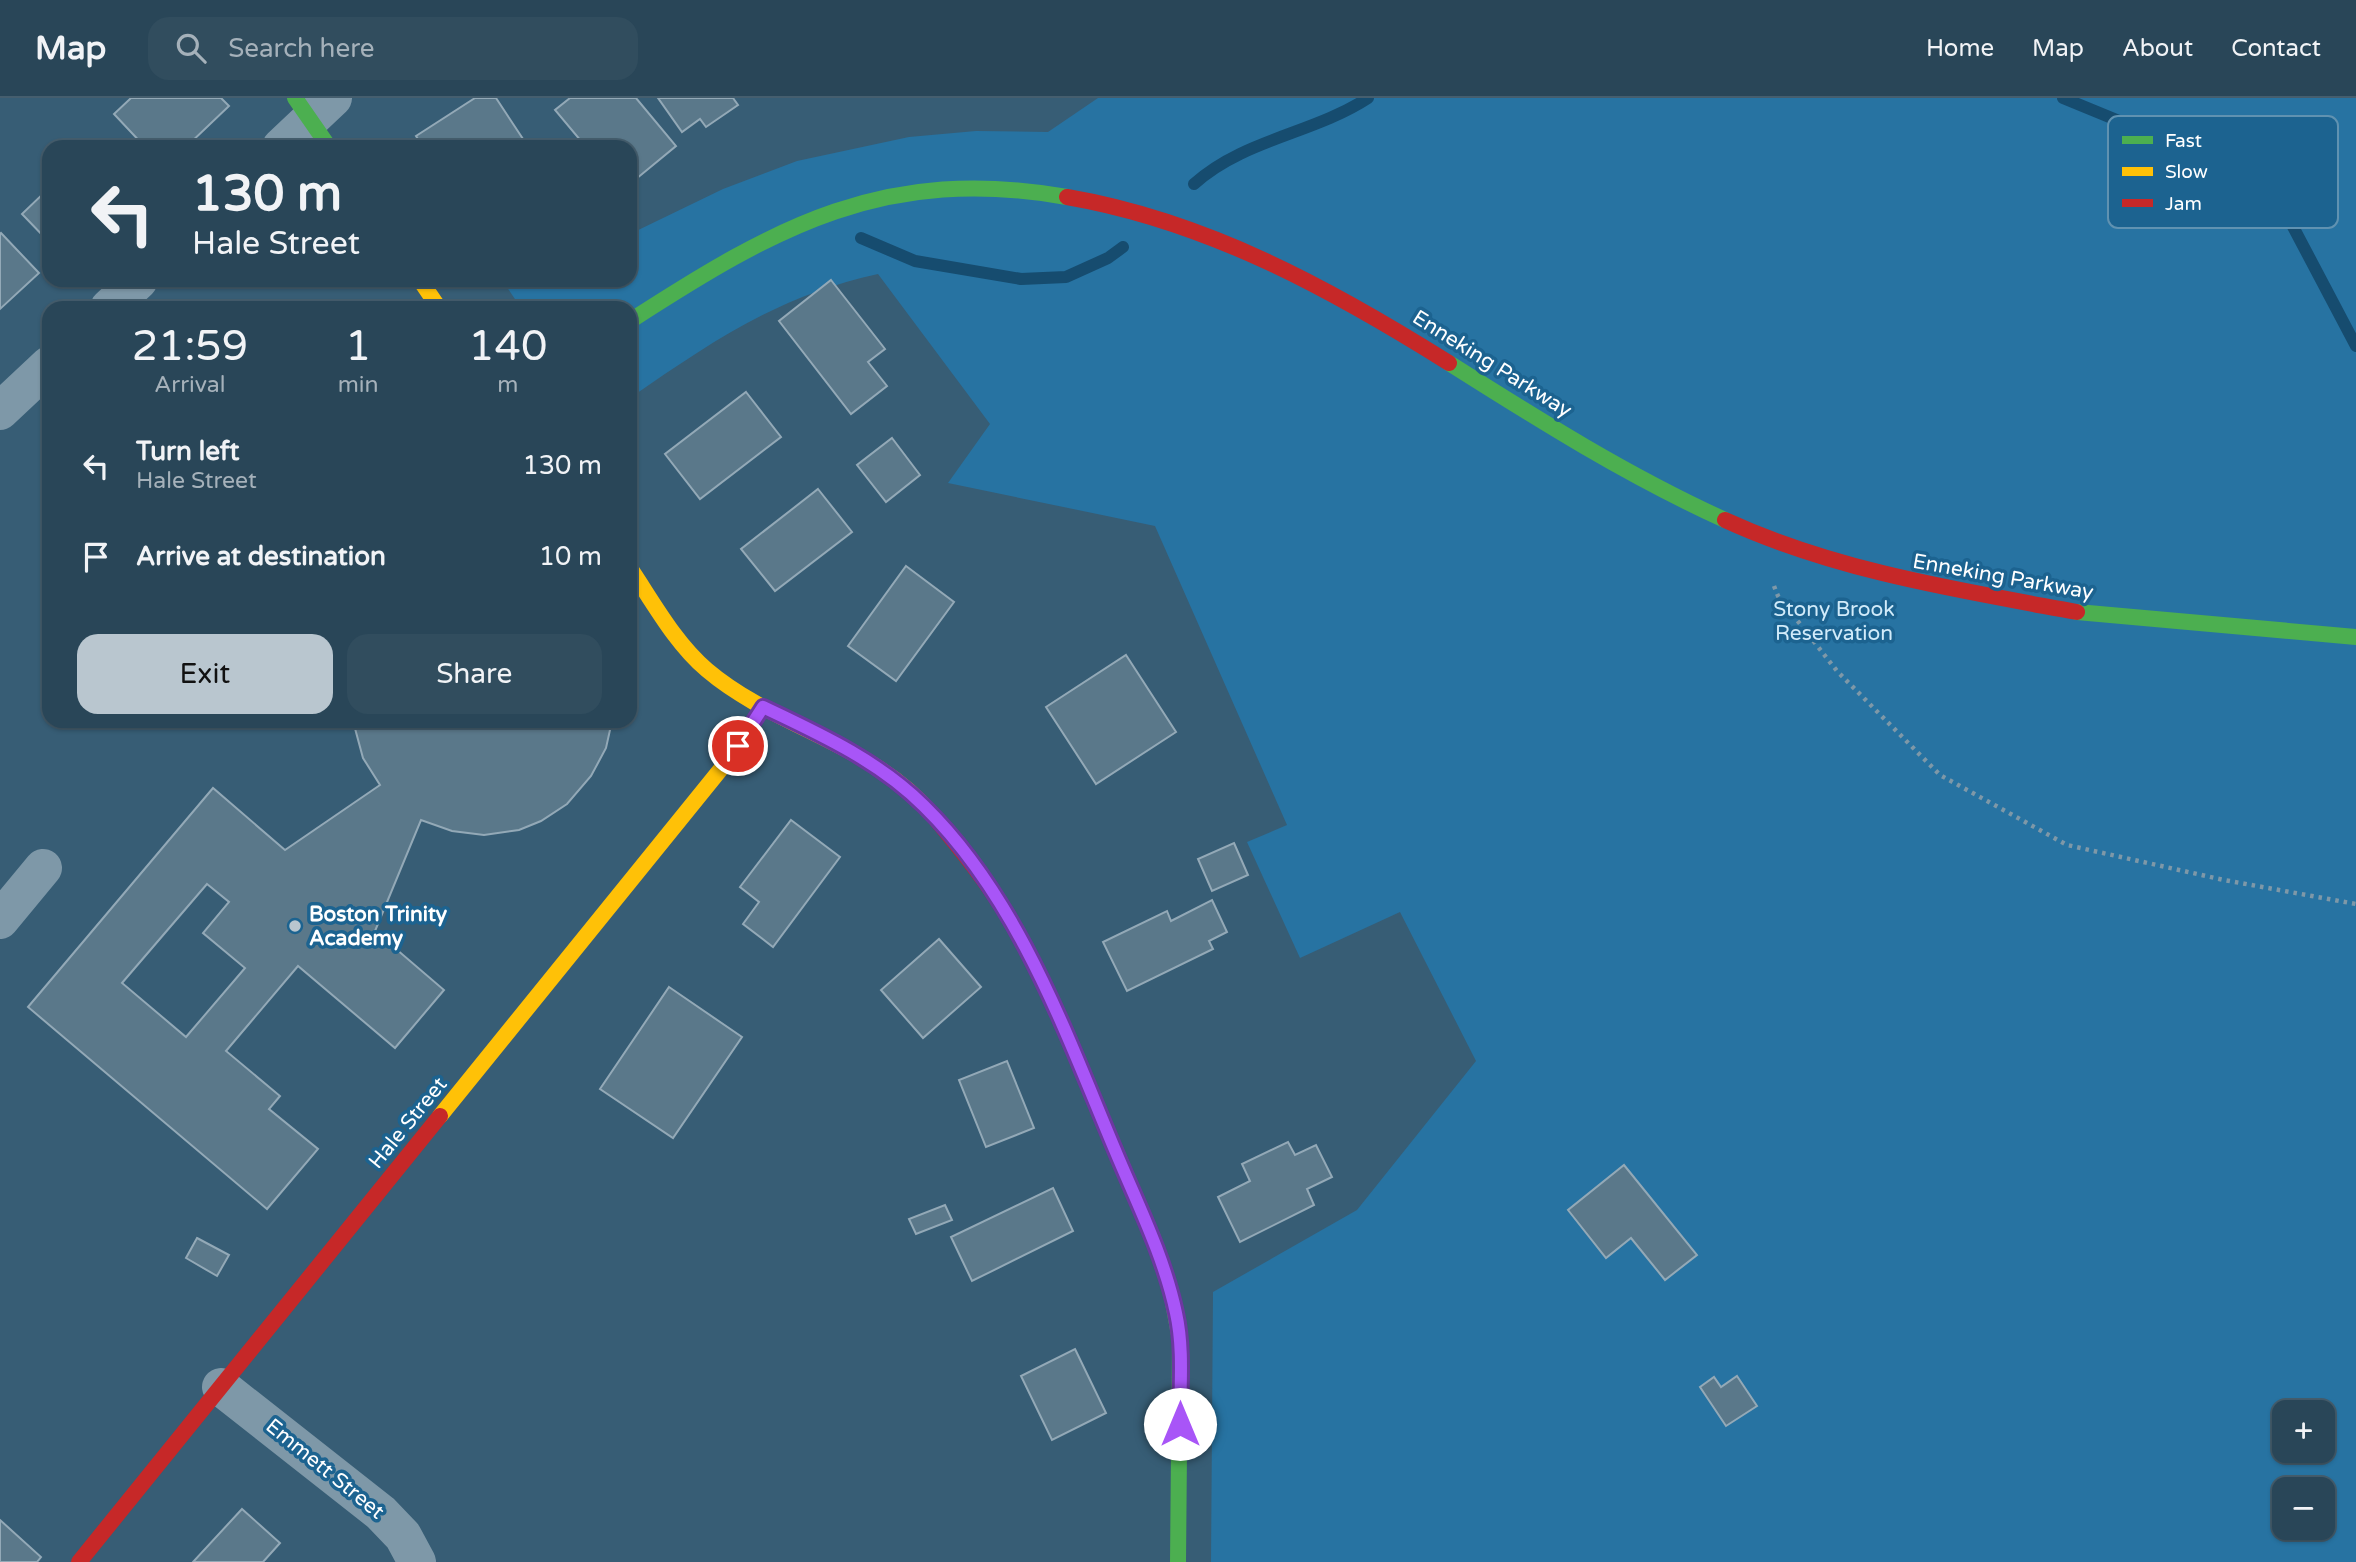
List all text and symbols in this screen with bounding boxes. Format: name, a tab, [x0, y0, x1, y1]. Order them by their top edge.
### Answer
search box	[148, 17, 638, 80]
text: Map	[35, 29, 106, 68]
icon: search	[172, 29, 210, 67]
text: Search here	[228, 33, 374, 64]
text: Home	[1926, 34, 1994, 63]
text: Map	[2032, 34, 2084, 63]
text: About	[2122, 34, 2193, 63]
text: Contact	[2231, 34, 2321, 63]
legend	[2108, 116, 2338, 228]
text: Fast	[2165, 130, 2202, 152]
text: Slow	[2165, 161, 2208, 183]
text: 130 m	[192, 165, 342, 224]
icon: left	[77, 168, 168, 259]
text: Jam	[2165, 193, 2202, 215]
text: Hale Street	[192, 225, 360, 263]
street label: Enneking Parkway	[1408, 305, 1576, 423]
text: 21:59	[132, 321, 248, 372]
text: 1	[345, 321, 371, 372]
text: 140	[468, 321, 547, 372]
text: Arrival	[154, 371, 225, 399]
text: min	[338, 371, 379, 399]
text: m	[497, 371, 518, 399]
text: Turn left	[136, 436, 239, 467]
icon: left	[77, 447, 115, 485]
text: 130 m	[522, 450, 602, 481]
text: Hale Street	[136, 467, 257, 495]
icon: arrive	[77, 538, 115, 576]
text: Arrive at destination	[136, 541, 386, 572]
text: 10 m	[539, 541, 602, 572]
street label: Enneking Parkway	[1911, 549, 2095, 605]
park label: Stony Brook Reservation	[1773, 597, 1895, 646]
button: Exit	[77, 634, 333, 714]
button: Share	[347, 634, 602, 714]
pin	[708, 716, 768, 776]
icon: arrive	[719, 727, 757, 765]
place label: Boston Trinity Academy	[309, 902, 448, 951]
marker: Boston Trinity Academy	[287, 918, 303, 934]
street label: Hale Street	[364, 1072, 452, 1174]
position arrow	[1143, 1387, 1217, 1461]
map controls	[2272, 1400, 2335, 1540]
button: +	[2272, 1400, 2335, 1463]
street label: Emmett Street	[261, 1414, 389, 1524]
button: −	[2272, 1477, 2335, 1540]

